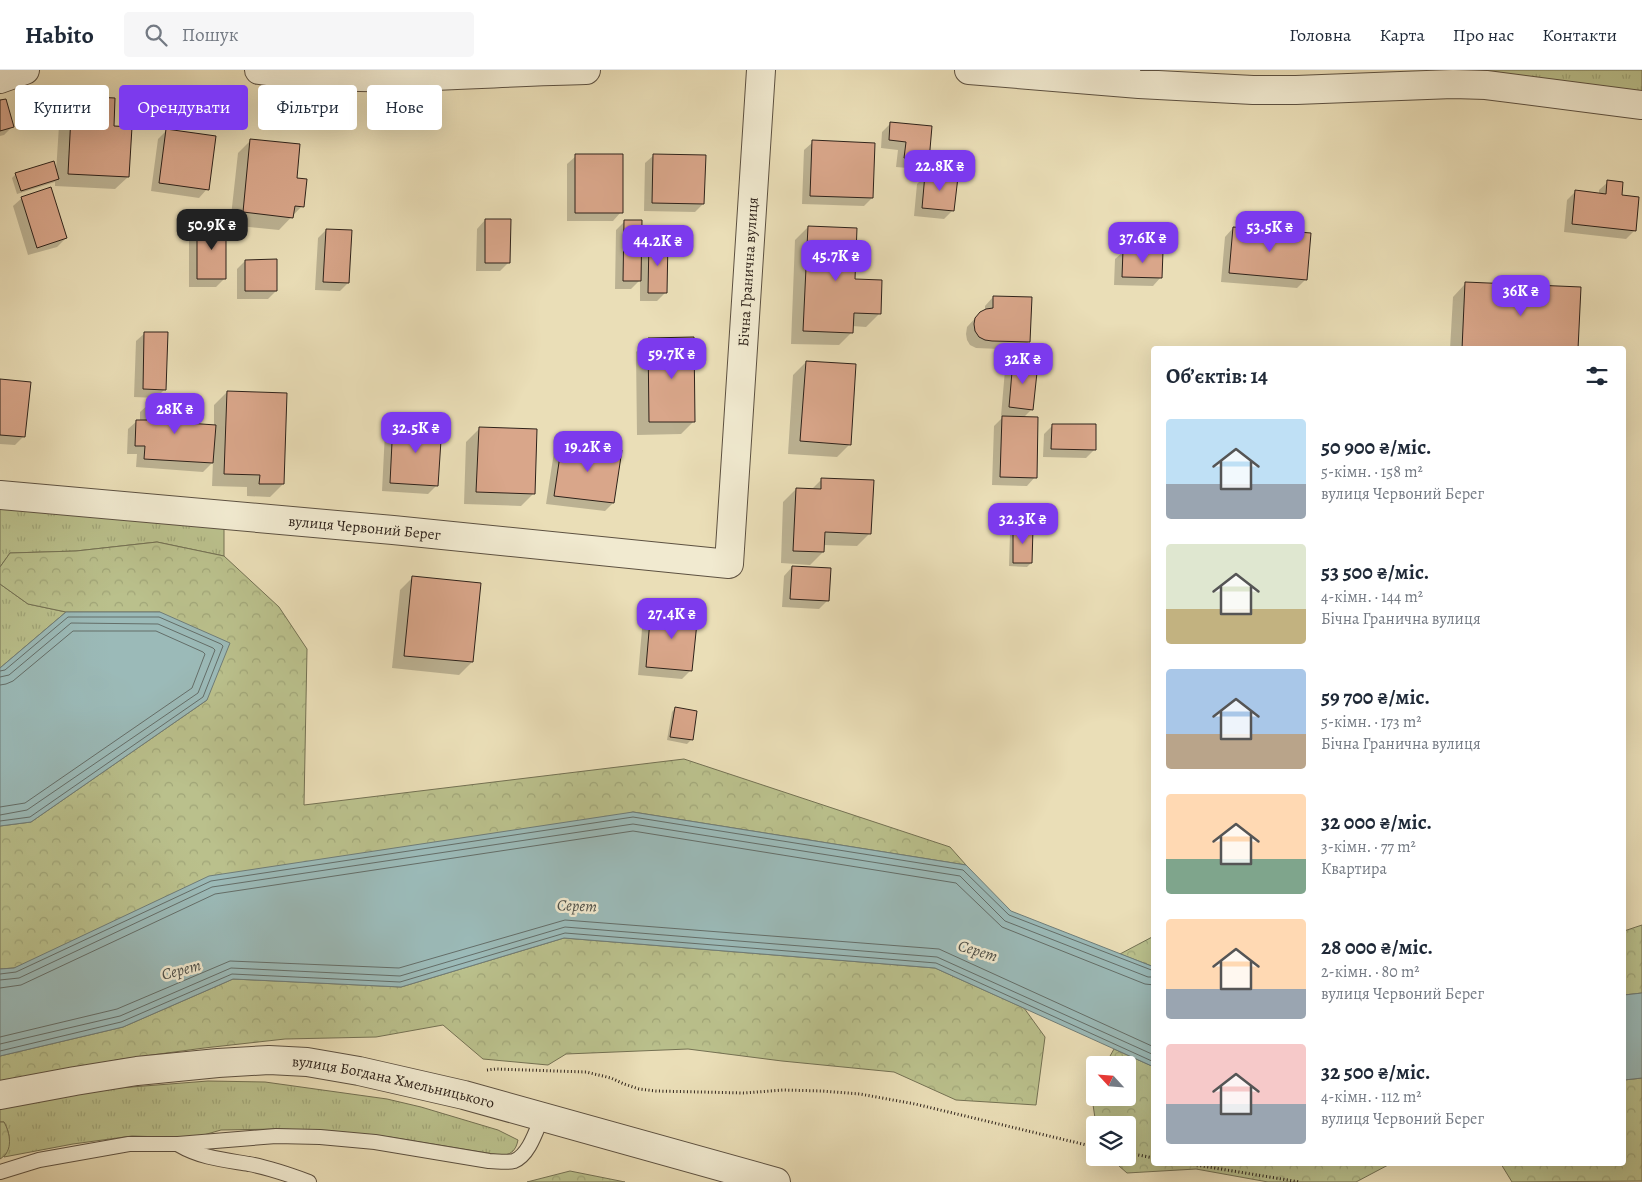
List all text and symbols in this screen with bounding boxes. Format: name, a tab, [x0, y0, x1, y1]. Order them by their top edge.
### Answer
search box	[124, 12, 474, 57]
text: Habito	[25, 19, 94, 51]
icon: search	[142, 21, 170, 49]
text: Пошук	[182, 22, 239, 48]
text: Головна	[1289, 23, 1351, 47]
text: Карта	[1379, 23, 1425, 47]
text: Про нас	[1453, 23, 1514, 47]
text: Контакти	[1542, 23, 1617, 47]
chip: Купити	[15, 85, 109, 130]
chip: Орендувати	[119, 85, 248, 130]
chip: Фільтри	[258, 85, 357, 130]
chip: Нове	[367, 85, 442, 130]
pin: 22.8K ₴	[894, 150, 986, 192]
text: 22.8K ₴	[915, 155, 965, 177]
street label: Бічна Гранична вулиця	[733, 197, 763, 347]
pin: 50.9K ₴	[166, 208, 258, 251]
pin: 53.5K ₴	[1224, 210, 1316, 253]
text: 50.9K ₴	[188, 214, 236, 236]
text: 53.5K ₴	[1247, 216, 1293, 238]
pin: 37.6K ₴	[1097, 222, 1189, 264]
pin: 44.2K ₴	[612, 224, 704, 267]
text: 37.6K ₴	[1119, 227, 1167, 249]
text: 44.2K ₴	[633, 230, 683, 252]
pin: 45.7K ₴	[790, 240, 882, 282]
text: 45.7K ₴	[812, 245, 860, 267]
pin: 36K ₴	[1486, 274, 1556, 317]
text: 36K ₴	[1503, 280, 1539, 302]
pin: 59.7K ₴	[626, 338, 718, 380]
pin: 32K ₴	[988, 342, 1058, 385]
text: 59.7K ₴	[648, 343, 696, 365]
text: 32K ₴	[1005, 348, 1041, 370]
text: Об’єктів: 14	[1166, 362, 1268, 390]
icon: filters	[1583, 362, 1611, 390]
pin: 28K ₴	[140, 392, 210, 435]
text: 28K ₴	[156, 398, 194, 420]
pin: 32.5K ₴	[370, 412, 462, 454]
text: 32.5K ₴	[392, 417, 440, 439]
pin: 19.2K ₴	[542, 430, 634, 473]
text: 50 900 ₴/міс.	[1321, 433, 1432, 461]
text: 19.2K ₴	[564, 436, 612, 458]
icon: home	[1206, 439, 1266, 499]
text: 5-кімн. · 158 m²	[1321, 461, 1423, 483]
text: вулиця Червоний Берег	[1321, 483, 1484, 505]
pin: 32.3K ₴	[977, 502, 1069, 545]
text: 32.3K ₴	[999, 508, 1047, 530]
street label: вулиця Червоний Берег	[287, 511, 442, 545]
text: 53 500 ₴/міс.	[1321, 558, 1429, 586]
icon: home	[1206, 564, 1266, 624]
text: 4-кімн. · 144 m²	[1321, 586, 1423, 608]
pin: 27.4K ₴	[626, 598, 718, 640]
text: 27.4K ₴	[648, 603, 696, 625]
text: Бічна Гранична вулиця	[1321, 608, 1481, 630]
text: 59 700 ₴/міс.	[1321, 683, 1430, 711]
icon: home	[1206, 689, 1266, 749]
text: 5-кімн. · 173 m²	[1321, 711, 1421, 733]
text: Бічна Гранична вулиця	[1321, 733, 1481, 755]
text: 32 000 ₴/міс.	[1321, 808, 1432, 836]
icon: home	[1206, 814, 1266, 874]
text: 3-кімн. · 77 m²	[1321, 836, 1416, 858]
text: Квартира	[1321, 858, 1387, 880]
water label: Серет	[557, 894, 598, 918]
text: 28 000 ₴/міс.	[1321, 933, 1433, 961]
water label: Серет	[955, 935, 1000, 967]
icon: home	[1206, 939, 1266, 999]
water label: Серет	[159, 954, 204, 986]
text: 2-кімн. · 80 m²	[1321, 961, 1420, 983]
text: вулиця Червоний Берег	[1321, 983, 1484, 1005]
street label: вулиця Богдана Хмельницького	[292, 1051, 497, 1113]
north arrow	[1086, 1056, 1136, 1106]
map controls	[1086, 1056, 1136, 1166]
text: 32 500 ₴/міс.	[1321, 1058, 1431, 1086]
icon: home	[1206, 1064, 1266, 1124]
text: 4-кімн. · 112 m²	[1321, 1086, 1422, 1108]
text: вулиця Червоний Берег	[1321, 1108, 1484, 1130]
button: layers	[1086, 1116, 1136, 1166]

